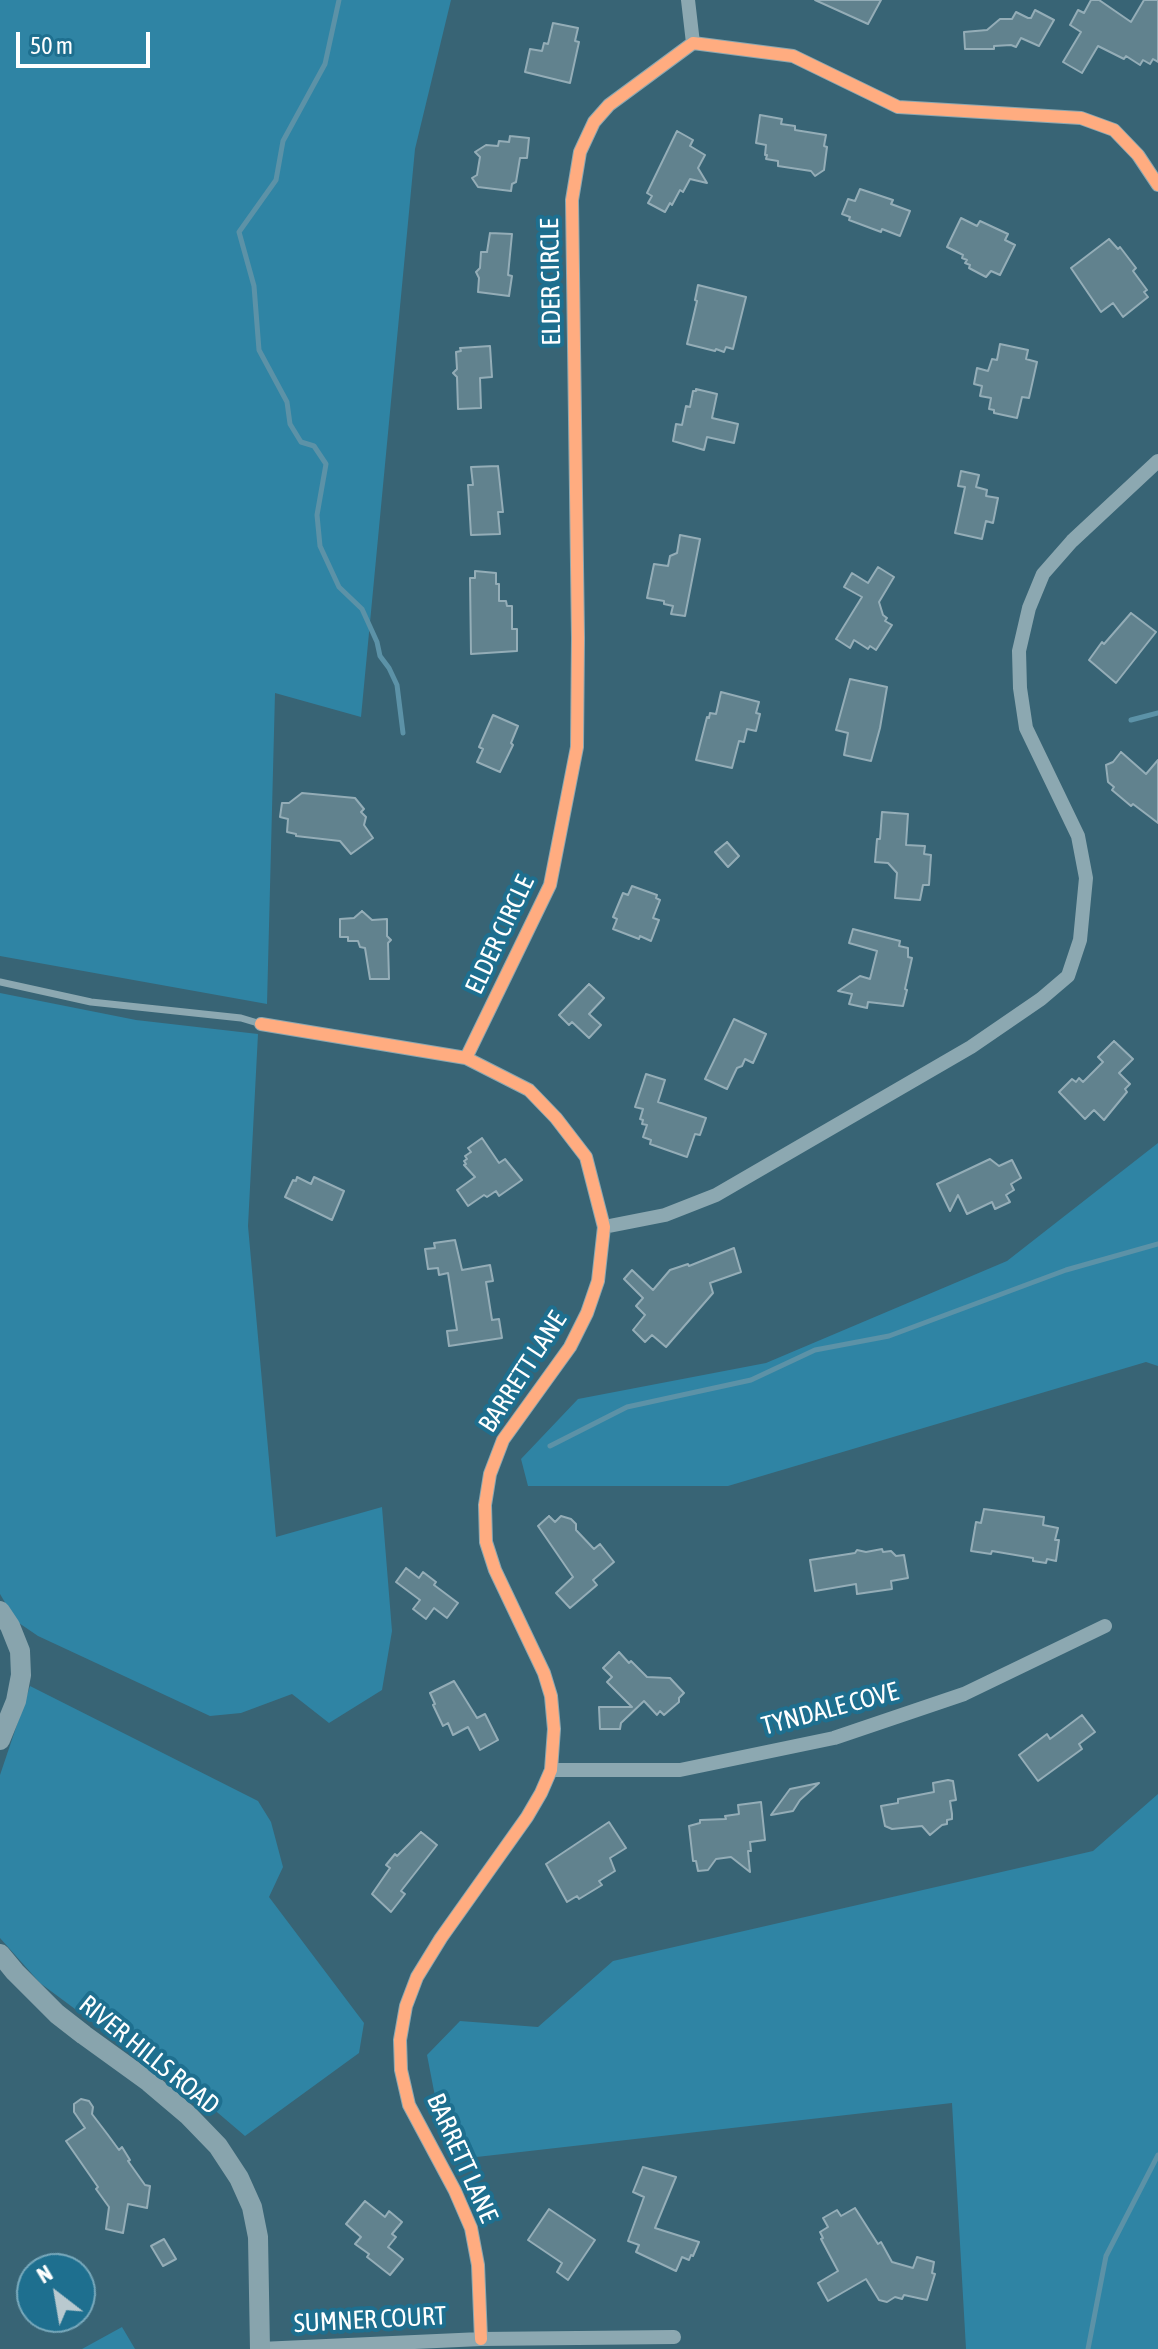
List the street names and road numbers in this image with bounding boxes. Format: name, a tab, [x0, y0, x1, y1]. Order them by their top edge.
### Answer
street label: ELDER CIRCLE	[534, 218, 568, 346]
street label: ELDER CIRCLE	[459, 871, 541, 999]
street label: BARRETT LANE	[472, 1306, 574, 1438]
street label: TYNDALE COVE	[758, 1676, 902, 1742]
street label: RIVER HILLS ROAD	[73, 1989, 225, 2121]
street label: BARRETT LANE	[420, 2089, 504, 2227]
street label: SUMNER COURT	[293, 2300, 447, 2340]

